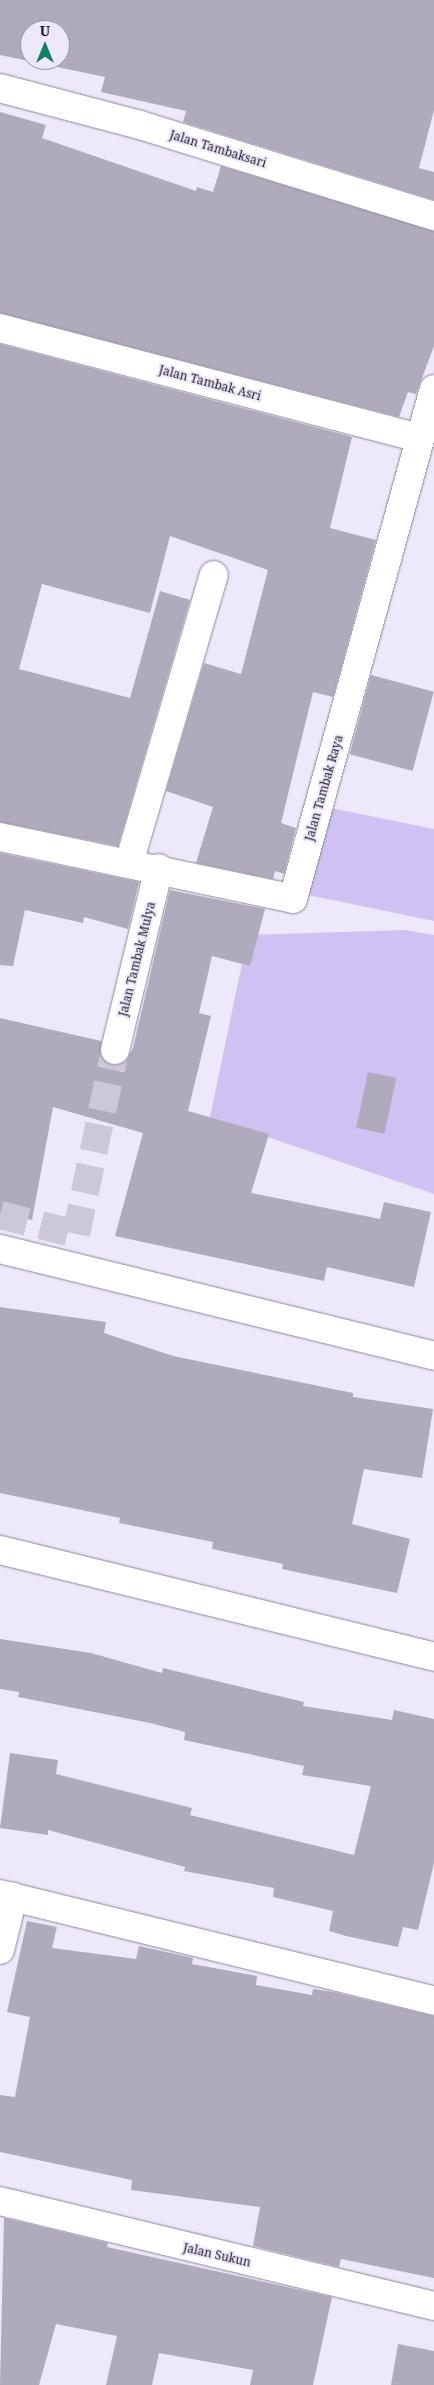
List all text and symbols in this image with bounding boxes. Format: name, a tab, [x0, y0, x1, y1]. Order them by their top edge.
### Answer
north arrow	[20, 20, 70, 70]
text: U	[40, 21, 50, 40]
street label: Jalan Tambaksari	[168, 127, 268, 171]
street label: Jalan Tambak Asri	[157, 362, 263, 404]
street label: Jalan Tambak Raya	[302, 733, 346, 843]
street label: Jalan Tambak Mulya	[116, 900, 158, 1018]
street label: Jalan Sukun	[182, 2240, 252, 2270]

